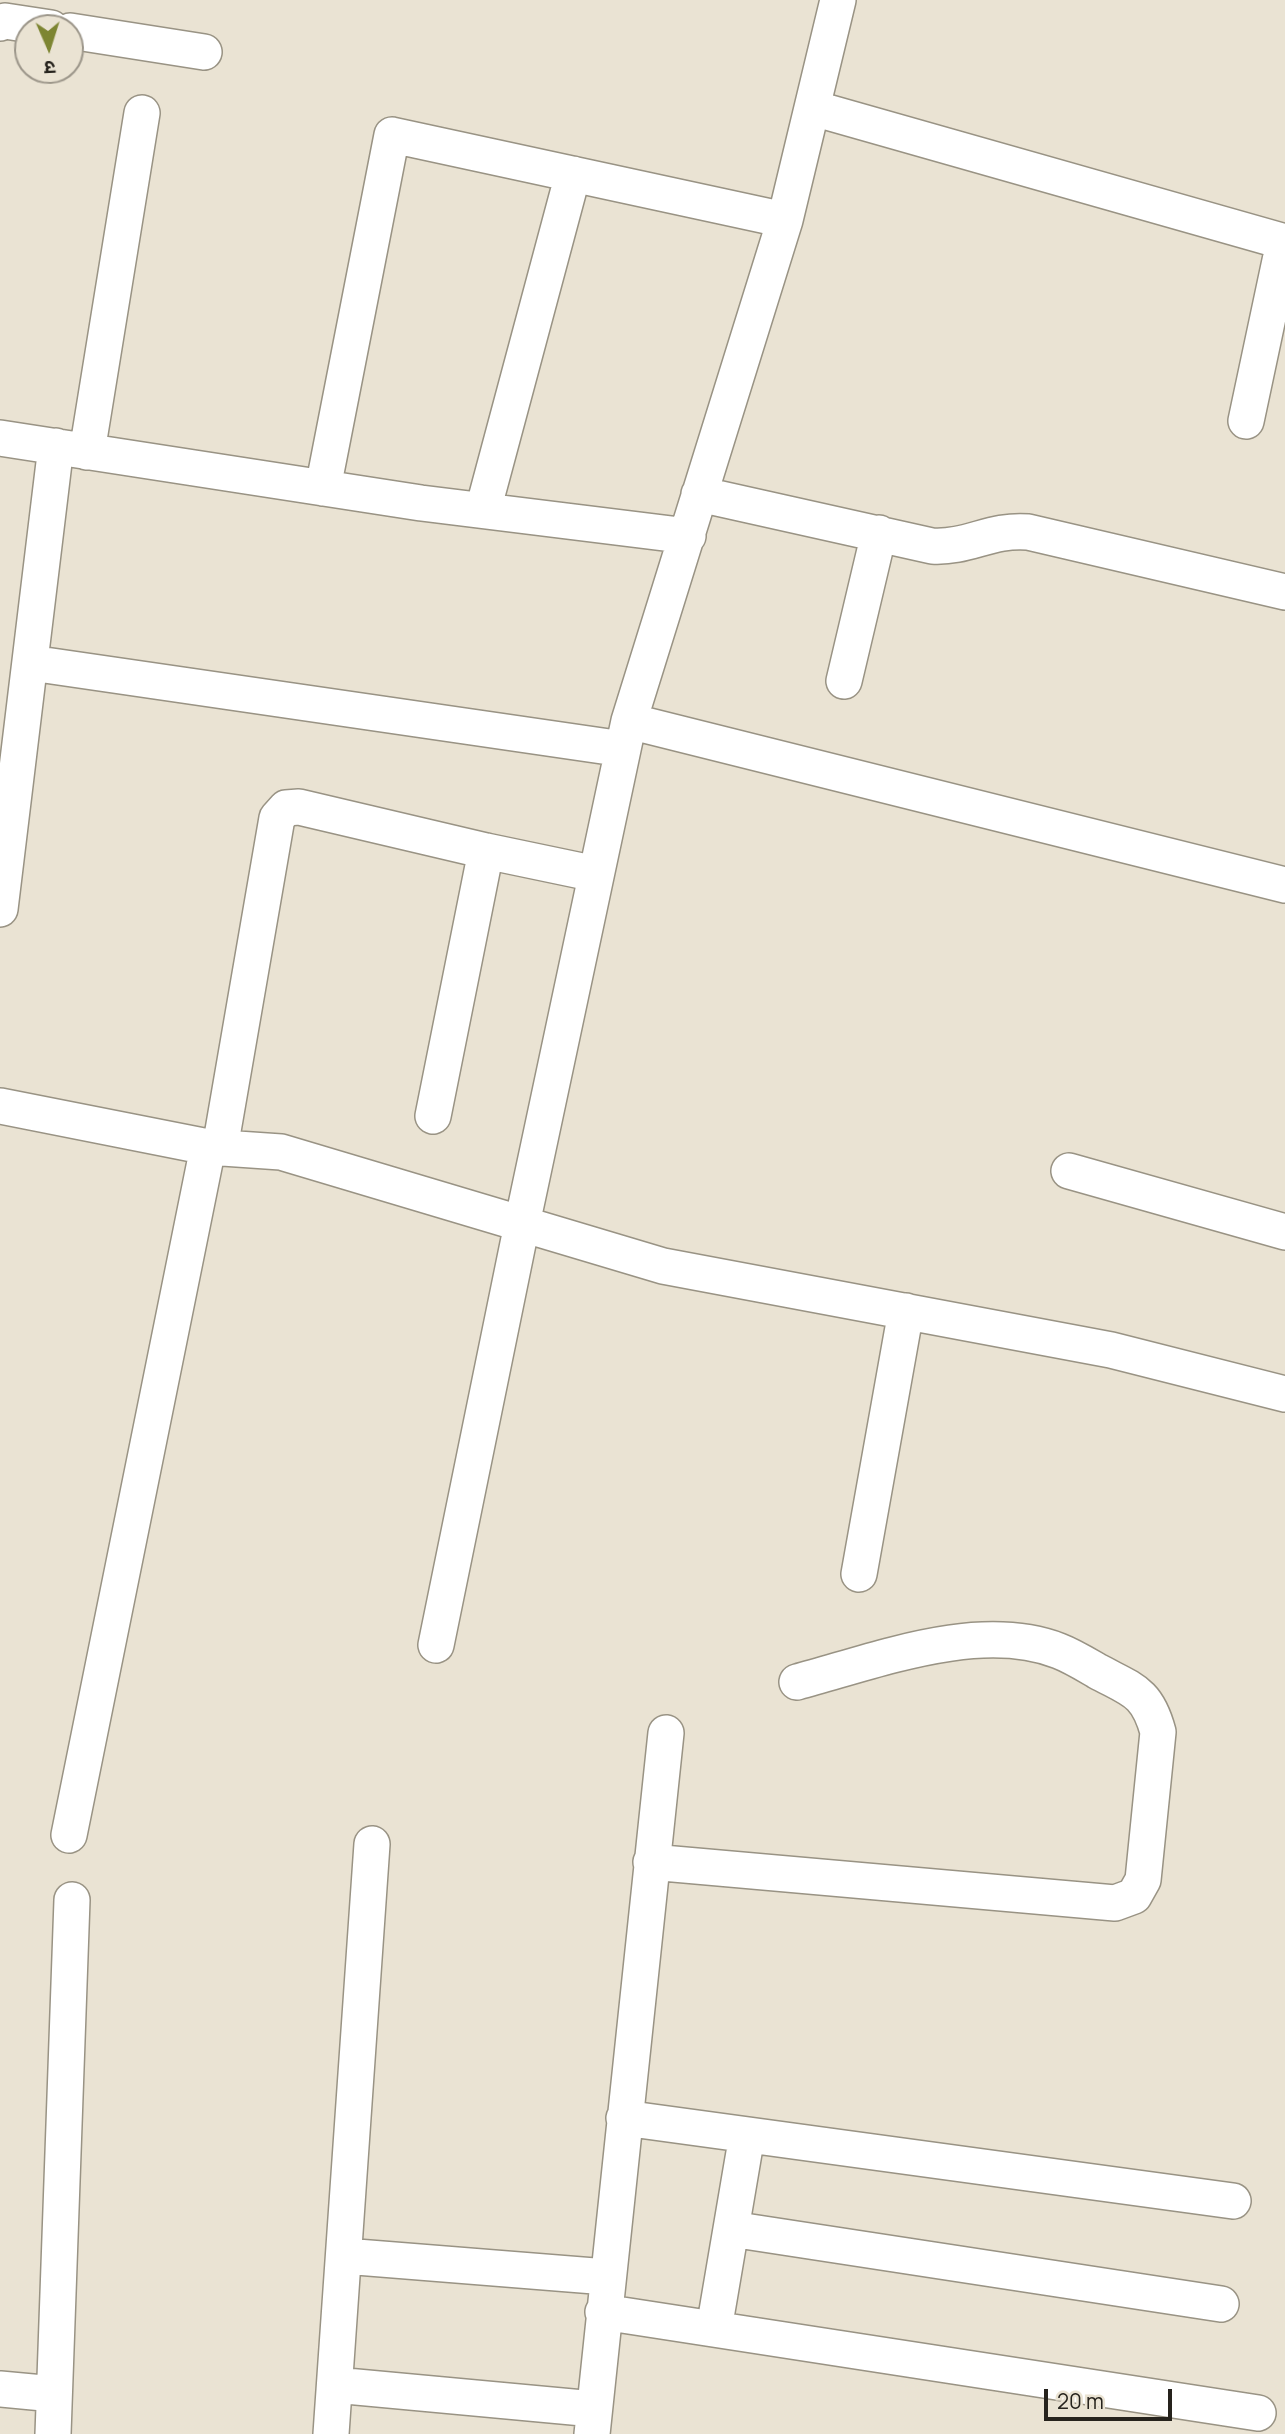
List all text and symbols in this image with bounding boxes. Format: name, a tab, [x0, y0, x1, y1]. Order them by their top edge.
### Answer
north arrow	[14, 14, 84, 84]
text: उ	[44, 55, 56, 81]
scale bar	[1047, 2374, 1175, 2418]
text: 20 m	[1057, 2387, 1104, 2415]

